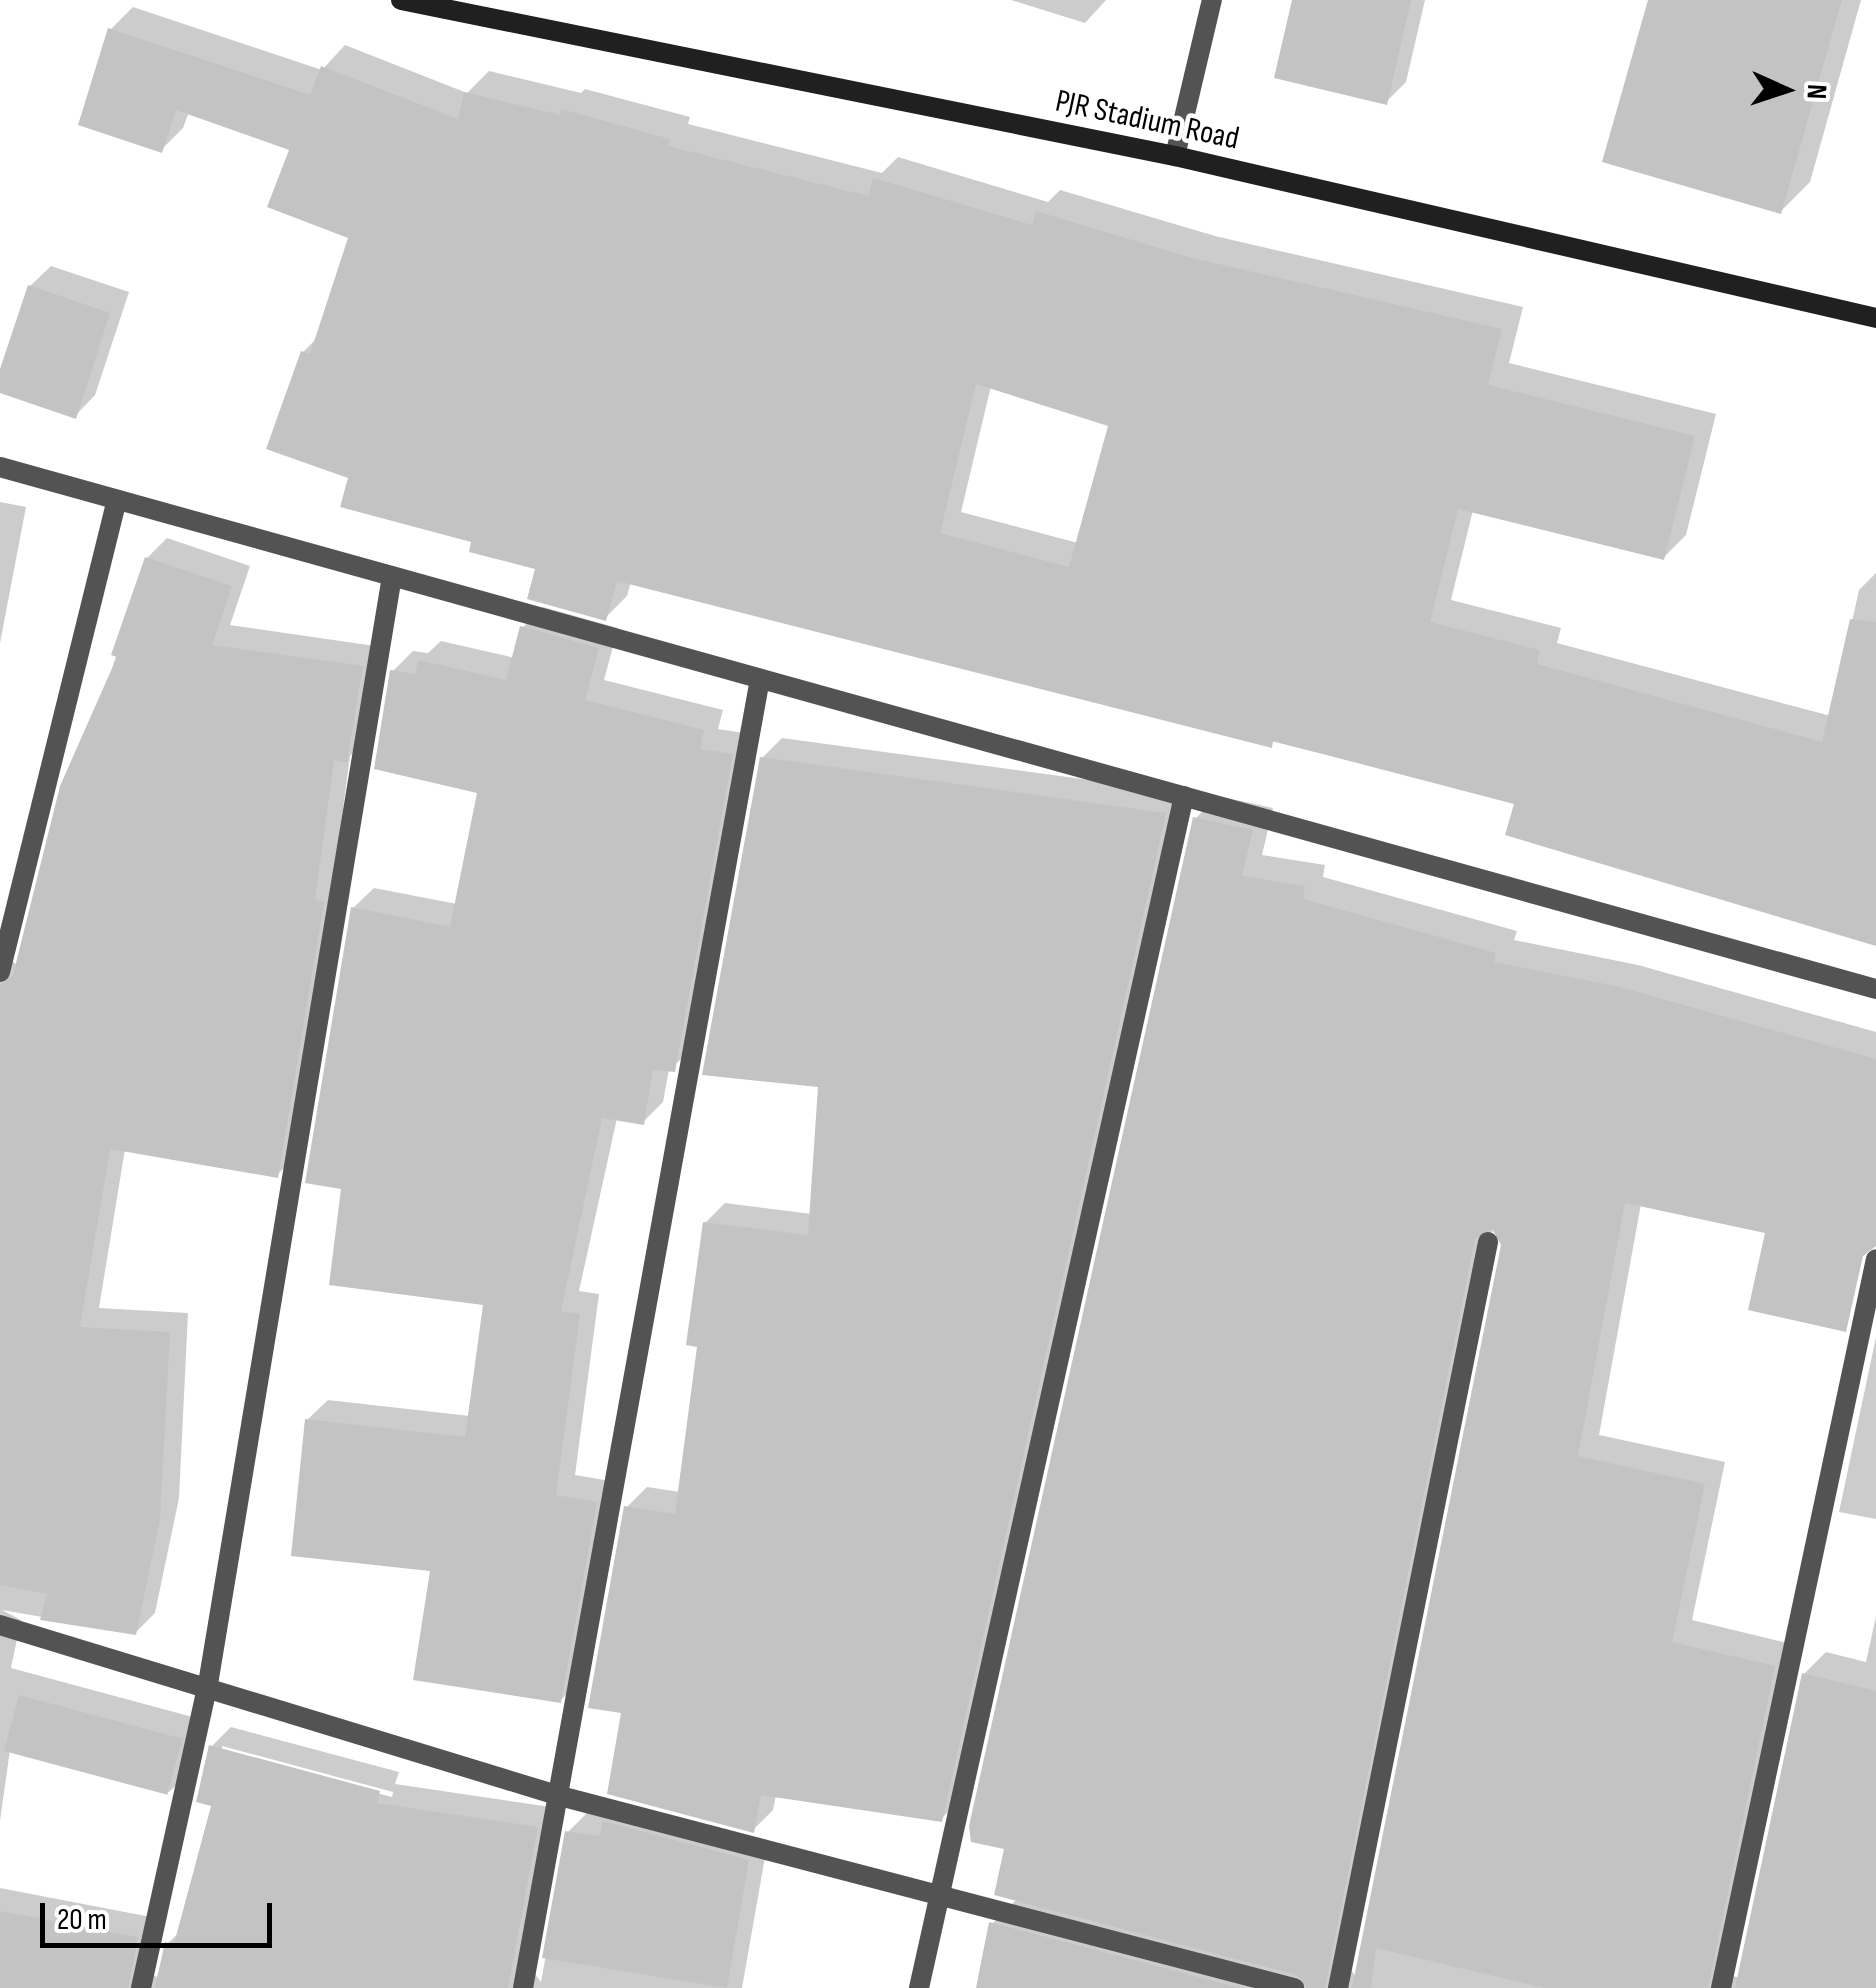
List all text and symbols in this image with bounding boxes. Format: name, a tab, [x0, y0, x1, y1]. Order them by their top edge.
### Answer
north arrow	[1736, 40, 1836, 140]
street label: PJR Stadium Road	[1052, 83, 1242, 159]
text: N	[1800, 83, 1833, 100]
scale bar	[45, 1883, 278, 1945]
text: 20 m	[57, 1902, 107, 1938]

